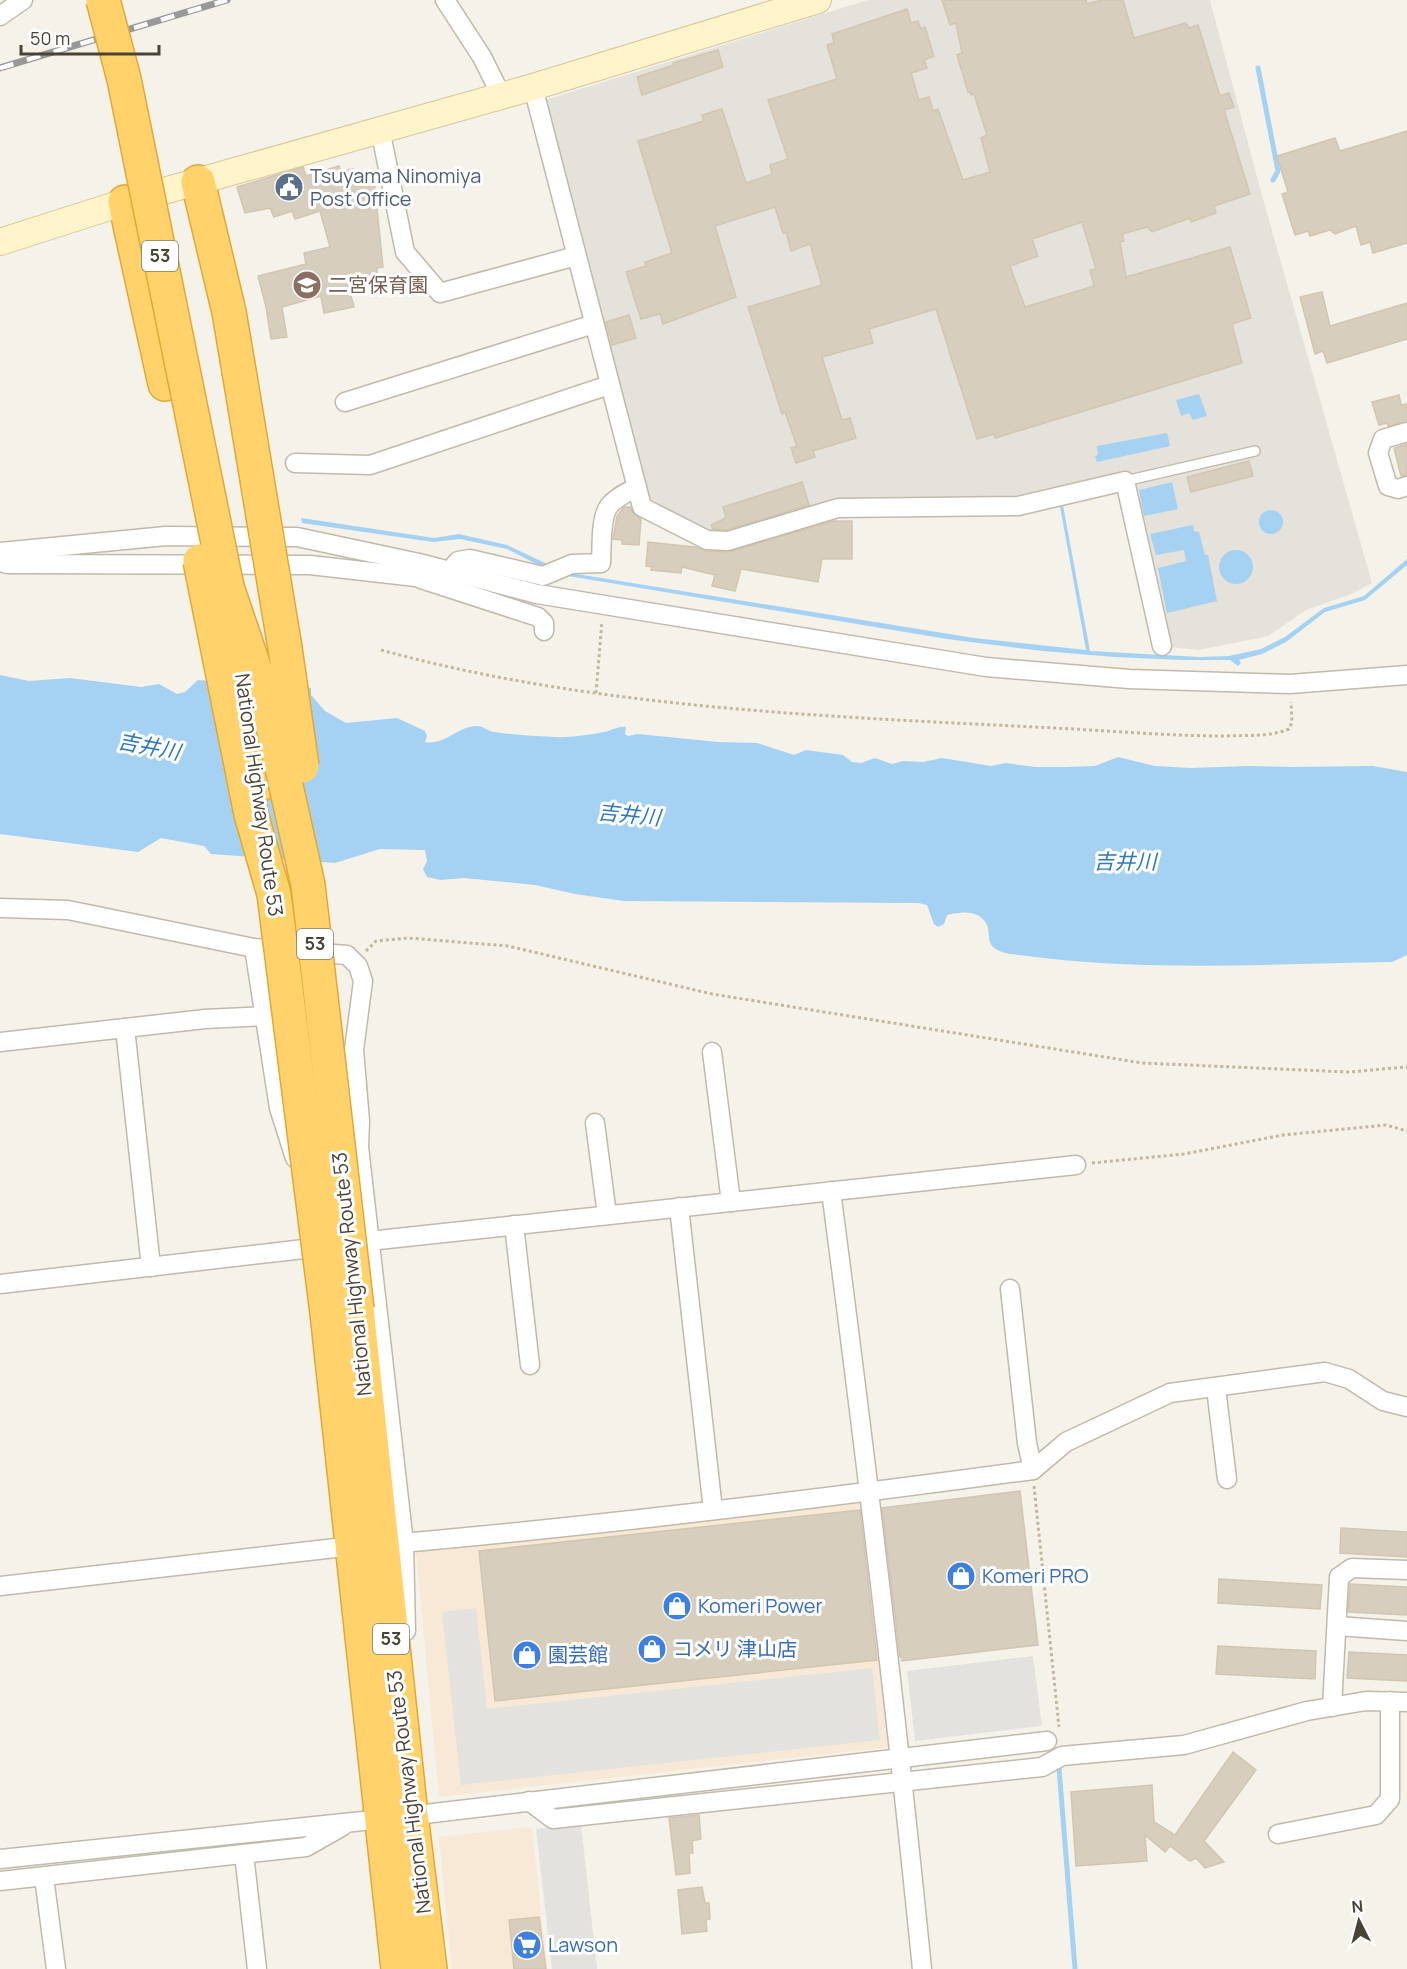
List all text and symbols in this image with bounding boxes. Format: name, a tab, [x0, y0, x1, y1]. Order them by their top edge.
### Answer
scale bar	[21, 18, 159, 56]
text: 50 m	[30, 26, 70, 50]
place label: Tsuyama Ninomiya Post Office	[310, 162, 481, 212]
public building icon: Tsuyama Ninomiya Post Office	[273, 171, 305, 203]
road number: 53	[142, 241, 178, 271]
school or university icon: 二宮保育園	[291, 269, 323, 301]
place label: 二宮保育園	[328, 271, 428, 298]
street label: National Highway Route 53	[229, 672, 290, 918]
water label: 吉井川	[116, 726, 185, 766]
water label: 吉井川	[596, 797, 664, 831]
water label: 吉井川	[1094, 847, 1158, 875]
road number: 53	[297, 929, 333, 959]
street label: National Highway Route 53	[325, 1151, 378, 1397]
shop icon: Komeri PRO	[945, 1560, 977, 1592]
place label: Komeri PRO	[982, 1562, 1089, 1589]
shop icon: Komeri Power	[661, 1590, 693, 1622]
place label: Komeri Power	[698, 1592, 823, 1619]
road number: 53	[373, 1624, 409, 1654]
shop icon: コメリ 津山店	[636, 1633, 668, 1665]
place label: コメリ 津山店	[673, 1635, 797, 1662]
shop icon: 園芸館	[511, 1639, 543, 1671]
place label: 園芸館	[548, 1641, 608, 1668]
street label: National Highway Route 53	[380, 1669, 437, 1915]
north arrow	[1329, 1891, 1389, 1951]
text: N	[1351, 1895, 1364, 1918]
supermarket icon: Lawson	[511, 1929, 543, 1961]
place label: Lawson	[548, 1931, 618, 1958]

